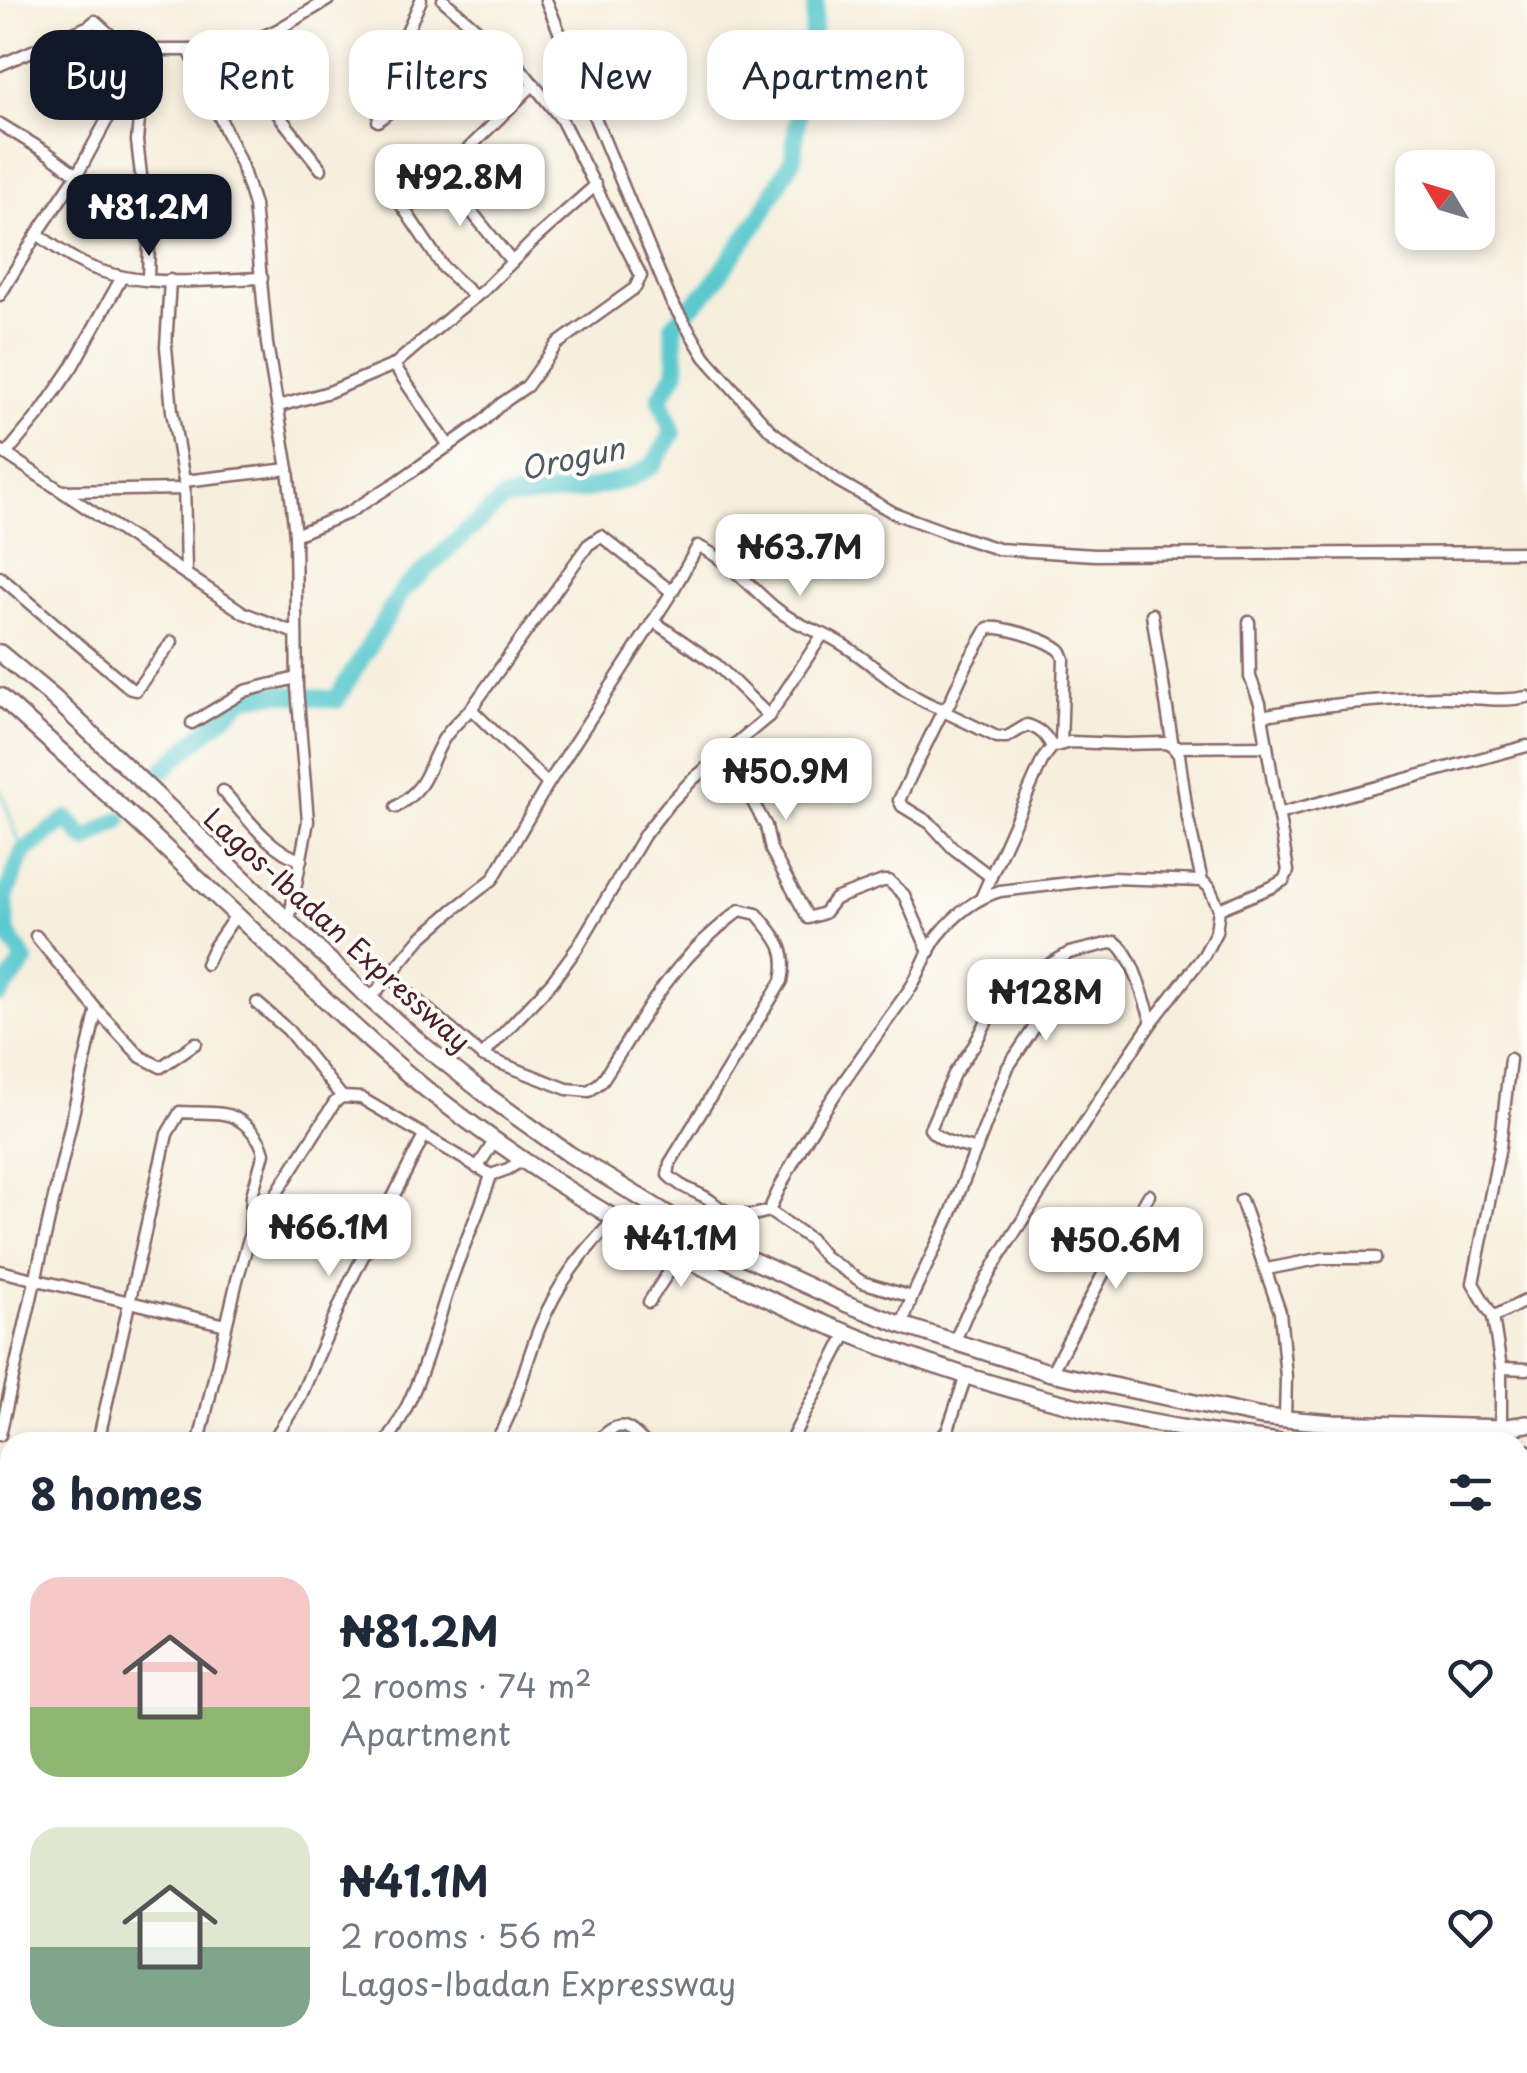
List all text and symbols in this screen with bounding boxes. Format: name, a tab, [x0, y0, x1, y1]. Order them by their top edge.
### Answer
chip: Buy	[30, 30, 163, 120]
chip: Rent	[183, 30, 329, 120]
chip: Filters	[349, 30, 523, 120]
chip: New	[543, 30, 687, 120]
chip: Apartment	[707, 30, 964, 120]
pin: ₦92.8M	[379, 144, 541, 229]
north arrow	[1395, 150, 1495, 250]
map controls	[1395, 150, 1495, 250]
text: ₦92.8M	[397, 152, 523, 200]
pin: ₦81.2M	[68, 174, 230, 259]
text: ₦81.2M	[89, 182, 210, 230]
water label: Orogun	[516, 424, 630, 490]
pin: ₦63.7M	[719, 514, 881, 599]
text: ₦63.7M	[738, 522, 862, 570]
pin: ₦50.9M	[705, 738, 867, 823]
text: ₦50.9M	[723, 746, 849, 794]
street label: Lagos-Ibadan Expressway	[195, 797, 481, 1061]
pin: ₦128M	[976, 959, 1116, 1044]
text: ₦128M	[989, 967, 1103, 1015]
pin: ₦66.1M	[248, 1194, 410, 1279]
text: ₦66.1M	[269, 1202, 389, 1250]
pin: ₦41.1M	[600, 1205, 762, 1290]
pin: ₦50.6M	[1035, 1207, 1197, 1292]
text: ₦41.1M	[624, 1213, 738, 1261]
text: ₦50.6M	[1051, 1215, 1181, 1263]
text: 8 homes	[30, 1461, 203, 1524]
icon: filters	[1443, 1465, 1498, 1520]
text: ₦81.2M	[340, 1598, 499, 1661]
icon: home	[110, 1617, 230, 1737]
icon: heart	[1443, 1650, 1498, 1705]
text: 2 rooms · 74 m²	[340, 1661, 592, 1709]
text: Apartment	[340, 1709, 511, 1757]
text: ₦41.1M	[340, 1848, 489, 1911]
icon: home	[110, 1867, 230, 1987]
icon: heart	[1443, 1900, 1498, 1955]
text: 2 rooms · 56 m²	[340, 1911, 597, 1959]
text: Lagos-Ibadan Expressway	[340, 1959, 736, 2007]

